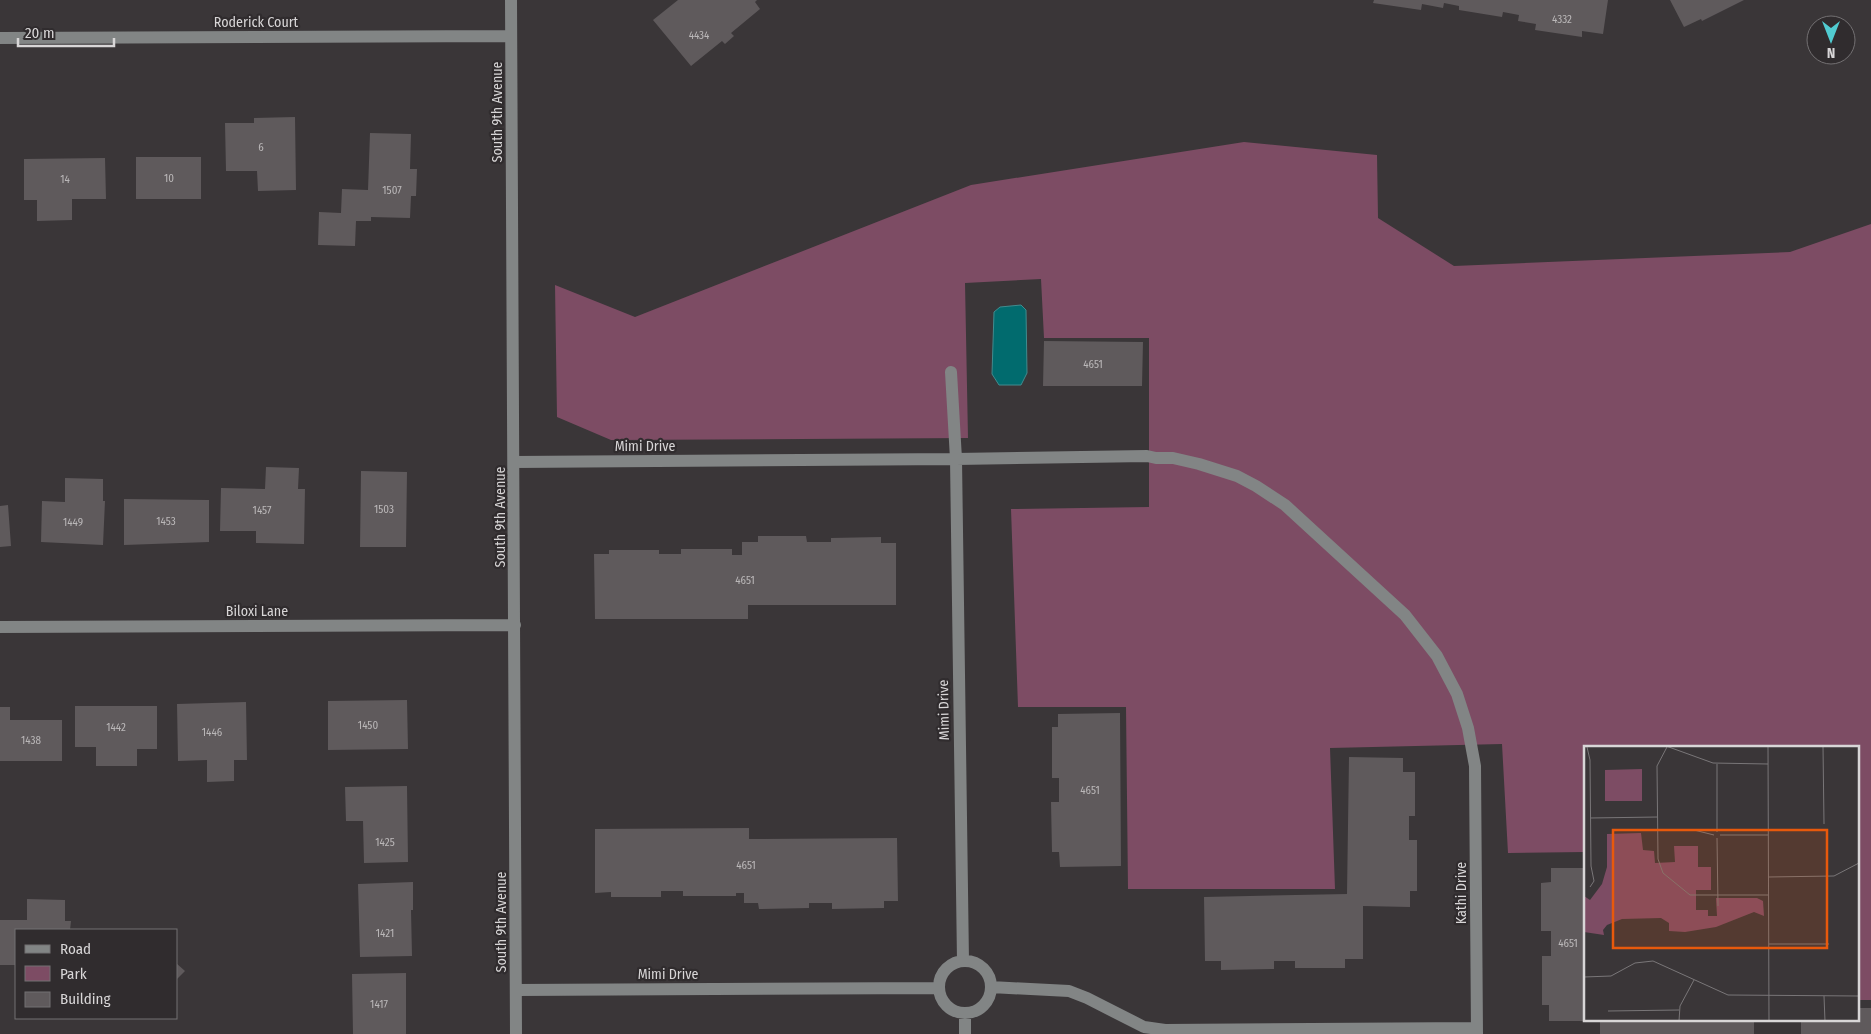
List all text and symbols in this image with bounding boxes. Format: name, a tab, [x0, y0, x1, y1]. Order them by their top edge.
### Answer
house number: 4332	[1552, 13, 1572, 26]
street label: Roderick Court	[214, 14, 299, 31]
scale bar	[18, 15, 114, 47]
north arrow	[1806, 15, 1856, 65]
text: 20 m	[25, 24, 55, 42]
house number: 4434	[689, 29, 710, 42]
text: N	[1827, 44, 1835, 61]
street label: South 9th Avenue	[489, 61, 506, 163]
house number: 6	[258, 141, 264, 154]
house number: 10	[164, 172, 174, 185]
house number: 14	[60, 173, 70, 186]
house number: 1507	[382, 184, 402, 197]
house number: 4651	[1083, 358, 1103, 371]
street label: Mimi Drive	[615, 438, 675, 455]
street label: South 9th Avenue	[492, 466, 509, 568]
house number: 1503	[374, 503, 394, 516]
house number: 1457	[253, 504, 272, 517]
house number: 1453	[156, 515, 176, 528]
house number: 1449	[63, 516, 83, 529]
house number: 4651	[735, 574, 755, 587]
street label: Biloxi Lane	[226, 603, 288, 620]
street label: Mimi Drive	[935, 679, 953, 741]
house number: 1450	[358, 719, 378, 732]
house number: 1442	[106, 721, 126, 734]
house number: 1446	[202, 726, 223, 739]
house number: 1438	[21, 734, 41, 747]
inset map	[1584, 746, 1858, 1022]
house number: 4651	[1080, 784, 1100, 797]
house number: 1425	[375, 836, 395, 849]
house number: 4651	[736, 859, 756, 872]
street label: Kathi Drive	[1453, 862, 1470, 924]
street label: South 9th Avenue	[493, 871, 510, 973]
house number: 1421	[376, 927, 394, 940]
legend	[15, 929, 178, 1019]
house number: 4651	[1558, 937, 1578, 950]
text: Road	[60, 940, 91, 958]
text: Park	[60, 965, 87, 983]
street label: Mimi Drive	[638, 966, 698, 983]
text: Building	[60, 990, 111, 1008]
house number: 1417	[370, 998, 388, 1011]

